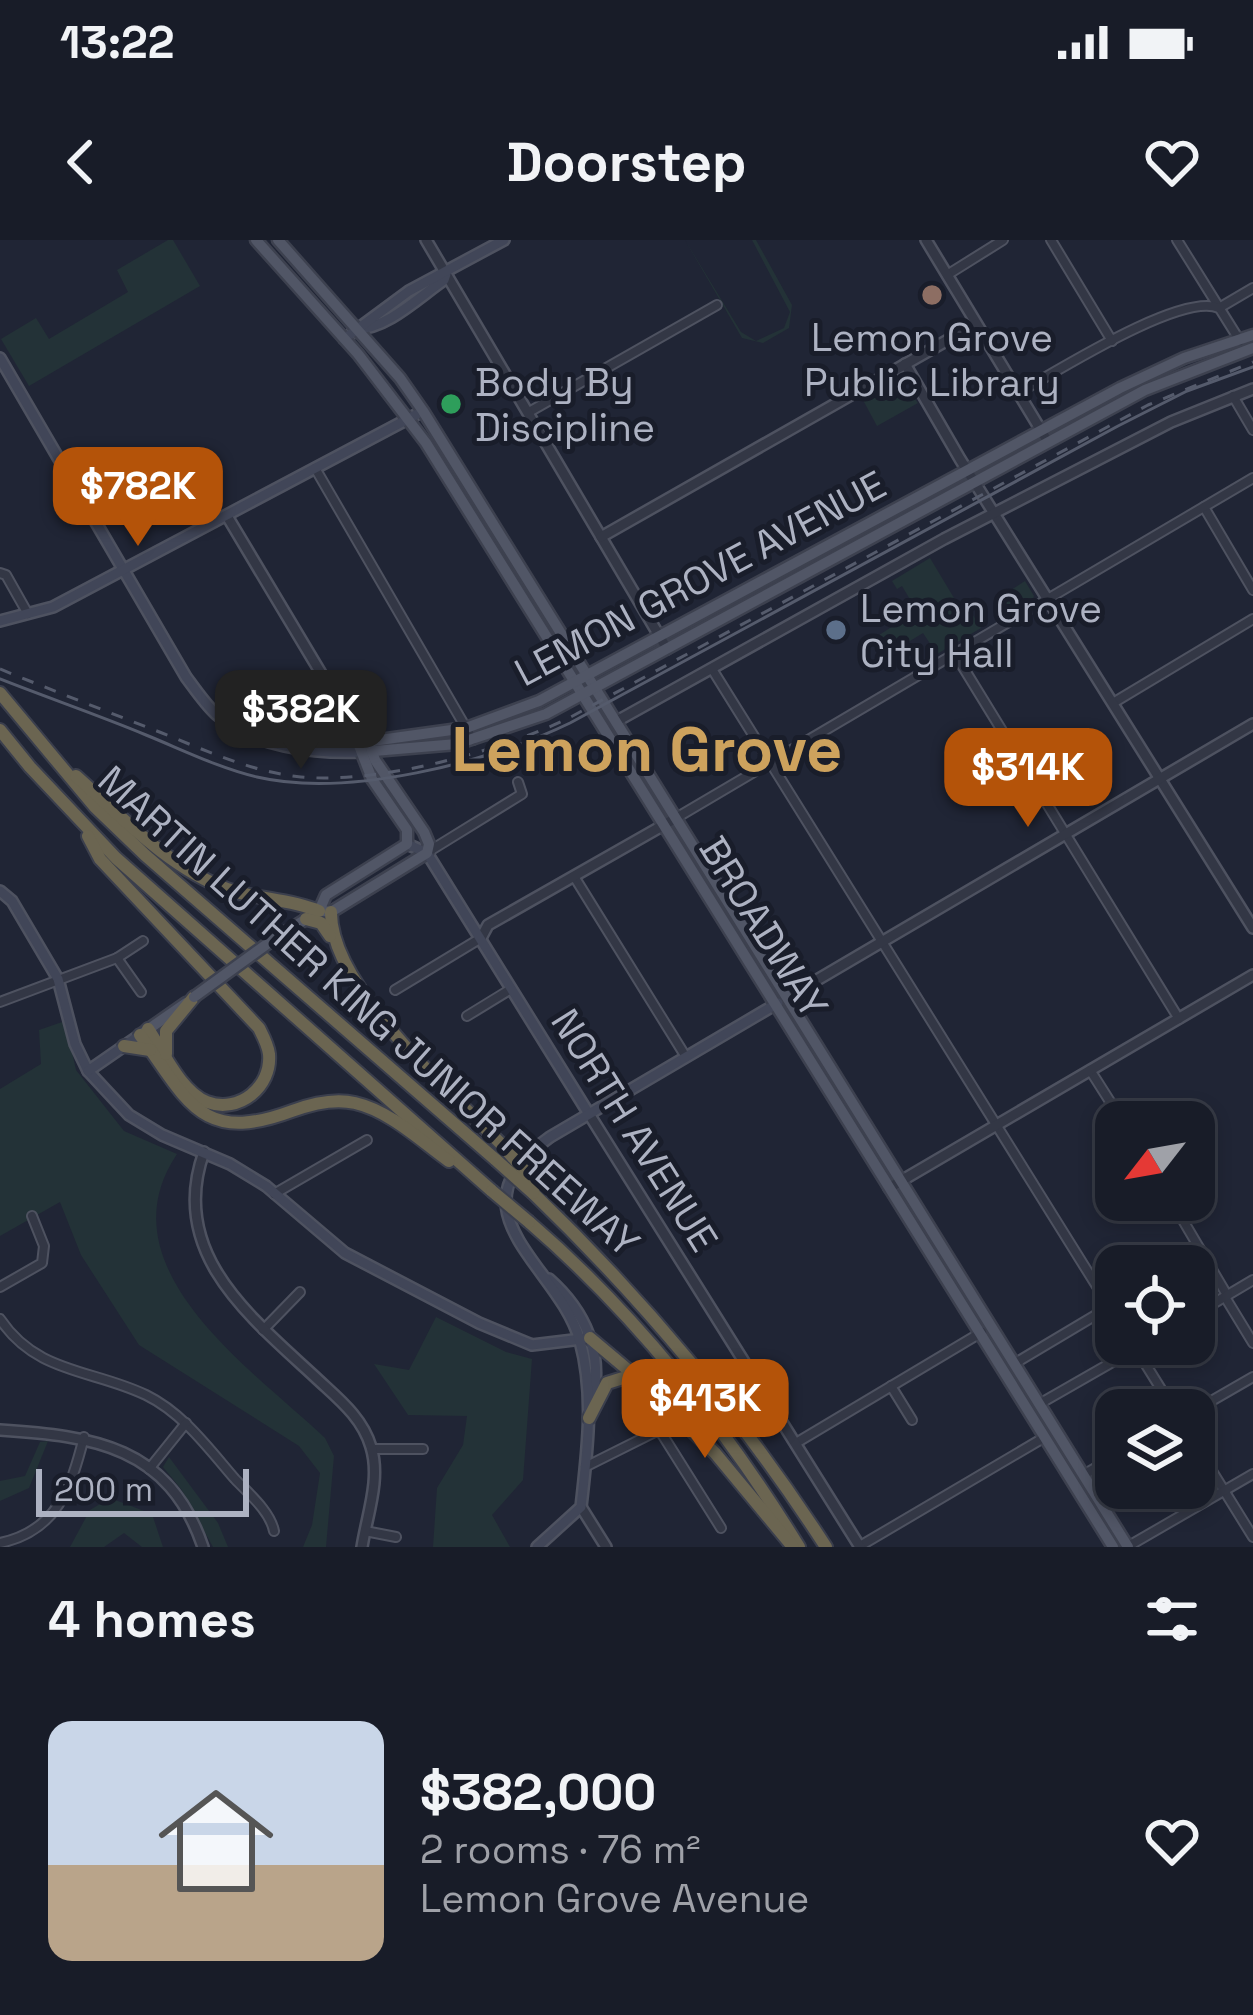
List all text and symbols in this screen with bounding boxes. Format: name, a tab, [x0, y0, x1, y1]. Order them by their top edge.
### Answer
text: 13:22	[60, 14, 175, 71]
text: Doorstep	[507, 128, 746, 197]
icon: back	[48, 129, 114, 195]
icon: heart	[1139, 129, 1205, 195]
marker: Lemon Grove Public Library	[919, 282, 945, 308]
place label: Lemon Grove Public Library	[804, 313, 1060, 407]
place label: Body By Discipline	[475, 358, 655, 452]
marker: Body By Discipline	[438, 391, 464, 417]
pin: $782K	[54, 447, 222, 549]
street label: LEMON GROVE AVENUE	[506, 460, 894, 697]
text: $782K	[80, 461, 196, 510]
place label: Lemon Grove City Hall	[860, 584, 1102, 678]
marker: Lemon Grove City Hall	[823, 617, 849, 643]
pin: $382K	[217, 670, 385, 772]
text: $382K	[242, 684, 360, 733]
district label: Lemon Grove	[452, 709, 842, 789]
pin: $314K	[944, 728, 1112, 830]
text: $314K	[971, 742, 1085, 791]
street label: MARTIN LUTHER KING JUNIOR FREEWAY	[88, 755, 649, 1268]
street label: BROADWAY	[689, 827, 839, 1027]
street label: NORTH AVENUE	[540, 1000, 729, 1261]
north arrow	[1095, 1101, 1215, 1221]
map controls	[1095, 1101, 1215, 1509]
button: locate	[1095, 1245, 1215, 1365]
pin: $413K	[621, 1359, 789, 1461]
text: $413K	[649, 1373, 761, 1422]
button: layers	[1095, 1389, 1215, 1509]
scale bar	[36, 1463, 249, 1516]
text: 200 m	[54, 1469, 153, 1511]
icon: filters	[1139, 1586, 1205, 1652]
text: 4 homes	[48, 1587, 256, 1652]
text: $382,000	[420, 1760, 656, 1825]
icon: home	[144, 1769, 288, 1913]
icon: heart	[1139, 1808, 1205, 1874]
text: 2 rooms · 76 m²	[420, 1825, 701, 1874]
text: Lemon Grove Avenue	[420, 1874, 809, 1923]

